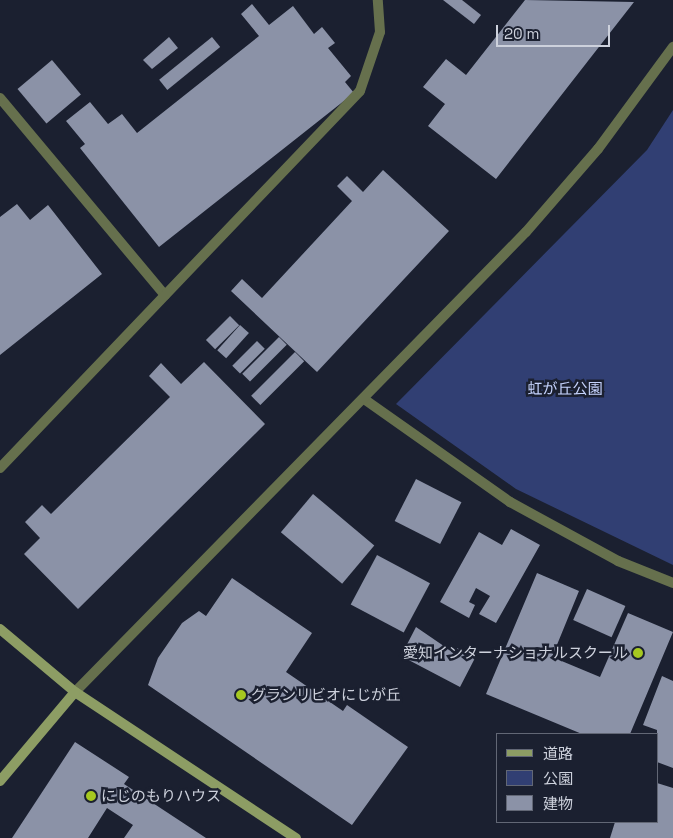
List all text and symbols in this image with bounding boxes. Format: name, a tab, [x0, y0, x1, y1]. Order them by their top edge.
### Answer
scale bar	[498, 15, 612, 47]
text: 20 m	[504, 24, 539, 43]
park label: 虹が丘公園	[528, 380, 602, 398]
place label: 愛知インターナショナルスクール	[403, 644, 628, 662]
marker: 愛知インターナショナルスクール	[632, 647, 644, 659]
place label: グランリビオにじが丘	[251, 686, 401, 704]
marker: グランリビオにじが丘	[235, 689, 247, 701]
legend	[496, 733, 658, 823]
text: 道路	[543, 744, 573, 763]
text: 公園	[543, 769, 573, 788]
place label: にじのもりハウス	[101, 787, 221, 805]
marker: にじのもりハウス	[85, 790, 97, 802]
text: 建物	[543, 794, 573, 813]

